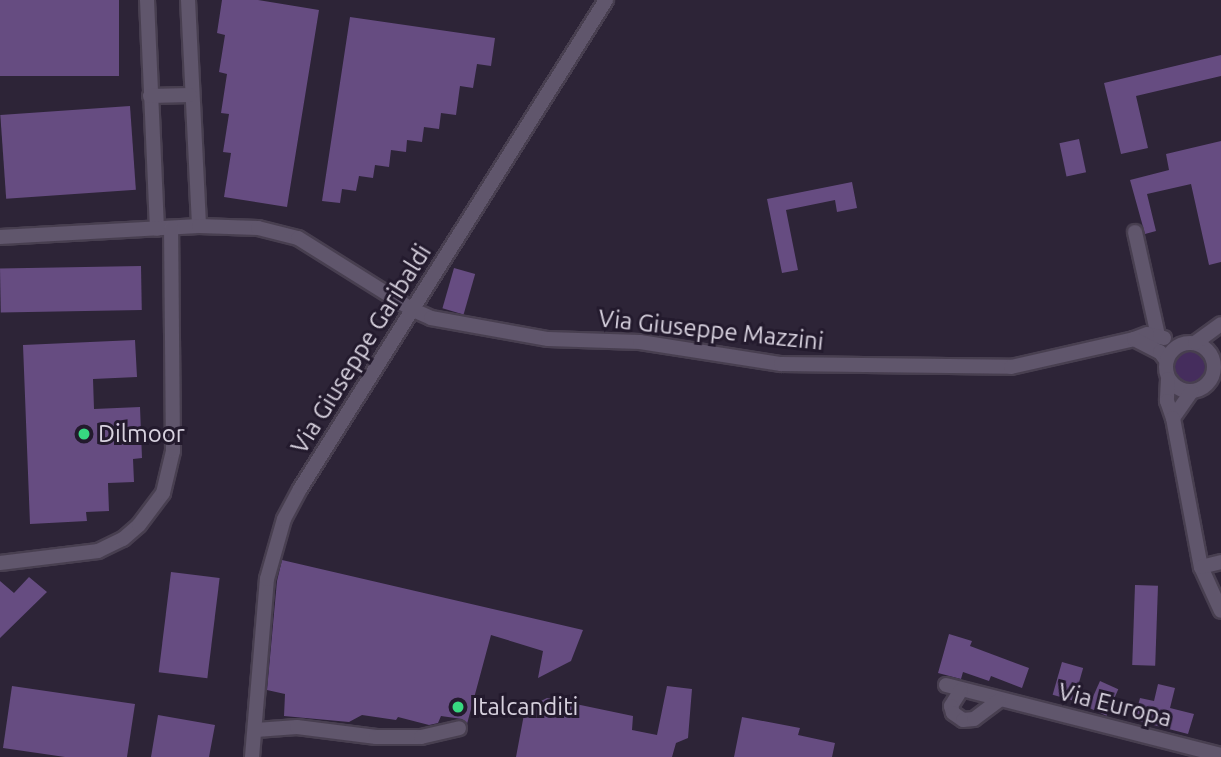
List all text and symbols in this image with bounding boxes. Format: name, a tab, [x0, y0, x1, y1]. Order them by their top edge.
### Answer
street label: Via Giuseppe Garibaldi	[285, 239, 437, 459]
street label: Via Giuseppe Mazzini	[597, 304, 825, 356]
place label: Dilmoor	[98, 420, 185, 448]
marker: Dilmoor	[76, 426, 92, 442]
street label: Via Europa	[1055, 677, 1175, 733]
place label: Italcanditi	[472, 693, 578, 721]
marker: Italcanditi	[450, 699, 466, 715]

